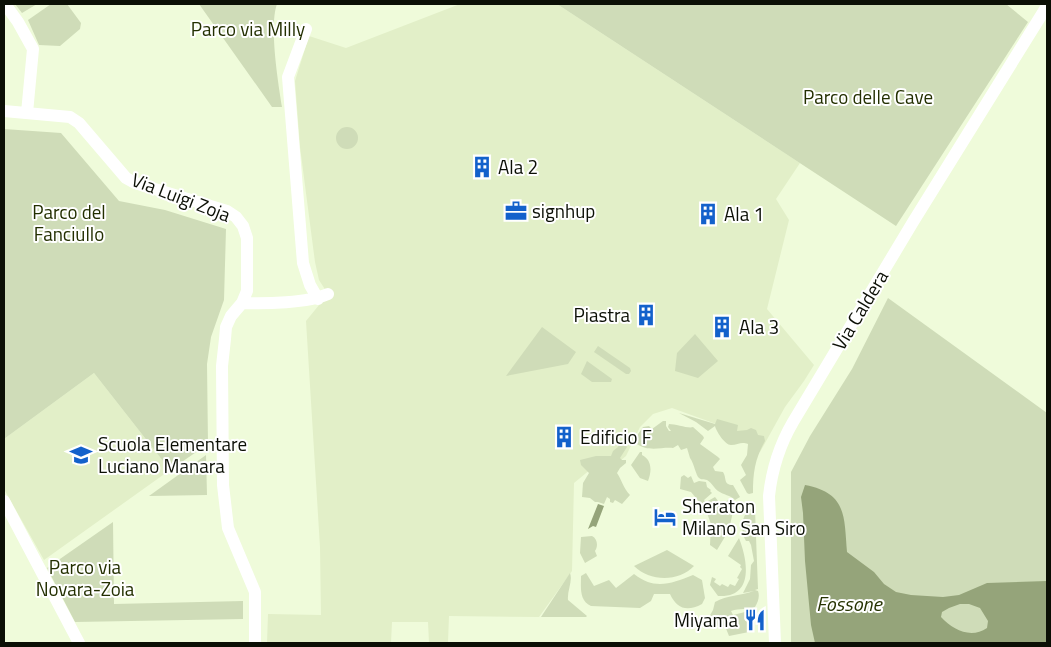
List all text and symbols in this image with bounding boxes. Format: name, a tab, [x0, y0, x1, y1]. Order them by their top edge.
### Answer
park label: Parco via Milly	[191, 14, 305, 43]
park label: Parco delle Cave	[803, 82, 933, 111]
place label: Ala 2	[498, 152, 538, 181]
building icon: Ala 2	[469, 154, 495, 180]
street label: Via Luigi Zoja	[127, 164, 235, 229]
place label: signhup	[532, 196, 595, 225]
park label: Parco del Fanciullo	[32, 197, 106, 248]
office icon: signhup	[503, 198, 529, 224]
place label: Ala 1	[724, 199, 764, 228]
building icon: Ala 1	[695, 201, 721, 227]
street label: Via Caldera	[824, 264, 895, 355]
place label: Piastra	[573, 300, 630, 329]
building icon: Piastra	[633, 302, 659, 328]
place label: Ala 3	[739, 312, 779, 341]
building icon: Ala 3	[709, 314, 735, 340]
place label: Edificio F	[580, 422, 652, 451]
building icon: Edificio F	[551, 424, 577, 450]
place label: Scuola Elementare Luciano Manara	[98, 429, 247, 480]
school or university icon: Scuola Elementare Luciano Manara	[68, 442, 94, 468]
place label: Sheraton Milano San Siro	[682, 491, 806, 542]
hotel icon: Sheraton Milano San Siro	[652, 504, 678, 530]
park label: Parco via Novara-Zoia	[36, 552, 135, 603]
water label: Fossone	[816, 588, 884, 619]
place label: Miyama	[674, 605, 738, 634]
restaurant icon: Miyama	[742, 607, 768, 633]

